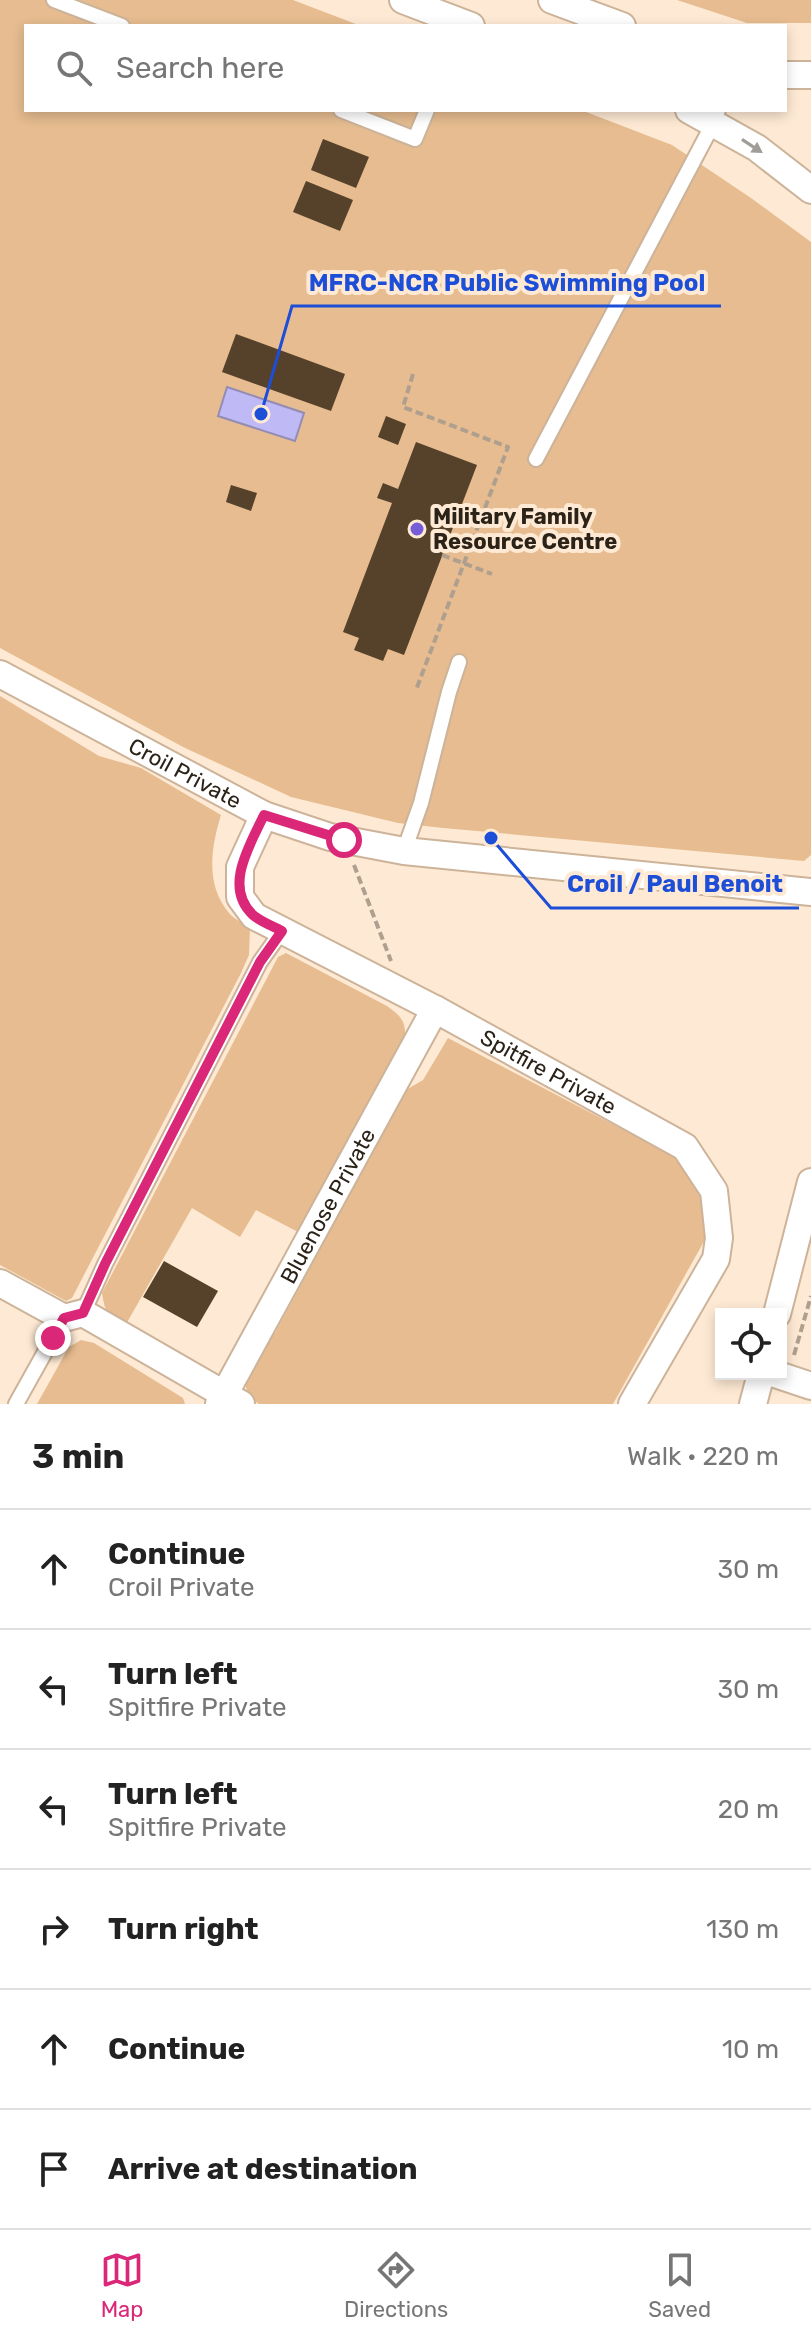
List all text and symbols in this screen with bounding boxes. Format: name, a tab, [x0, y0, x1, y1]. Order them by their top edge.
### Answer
search box	[24, 24, 787, 112]
icon: search	[52, 46, 96, 90]
text: Search here	[116, 50, 284, 86]
one-way arrow	[742, 138, 763, 153]
callout: MFRC-NCR Public Swimming Pool	[292, 258, 721, 306]
text: MFRC-NCR Public Swimming Pool	[309, 269, 705, 297]
place label: Military Family Resource Centre	[433, 503, 617, 555]
marker: Military Family Resource Centre	[408, 520, 426, 538]
street label: Croil Private	[124, 732, 246, 815]
route start	[326, 822, 362, 858]
callout: Croil / Paul Benoit	[551, 860, 799, 908]
text: Croil / Paul Benoit	[567, 870, 783, 898]
street label: Spitfire Private	[476, 1024, 621, 1120]
street label: Bluenose Private	[274, 1124, 381, 1288]
map controls	[715, 1308, 787, 1380]
button: locate	[715, 1308, 787, 1380]
route end	[35, 1320, 71, 1356]
text: 3 min	[32, 1436, 124, 1477]
text: Walk · 220 m	[627, 1441, 779, 1472]
text: Continue	[108, 1536, 245, 1572]
icon: ahead	[32, 1547, 76, 1591]
text: 30 m	[717, 1554, 779, 1585]
text: Croil Private	[108, 1572, 255, 1603]
text: Turn left	[108, 1656, 238, 1692]
icon: left	[32, 1667, 76, 1711]
text: 30 m	[717, 1674, 779, 1705]
text: Spitfire Private	[108, 1692, 287, 1723]
text: Turn left	[108, 1776, 238, 1812]
icon: left	[32, 1787, 76, 1831]
text: 20 m	[718, 1794, 779, 1825]
text: Spitfire Private	[108, 1812, 287, 1843]
icon: right	[32, 1907, 76, 1951]
text: Turn right	[108, 1911, 259, 1947]
text: 130 m	[706, 1914, 779, 1945]
icon: ahead	[32, 2027, 76, 2071]
text: Continue	[108, 2031, 245, 2067]
text: 10 m	[722, 2034, 779, 2065]
icon: arrive	[32, 2147, 76, 2191]
text: Arrive at destination	[108, 2151, 418, 2187]
tab: Map	[100, 2248, 144, 2323]
tab: Directions	[344, 2248, 448, 2323]
tab: Saved	[648, 2248, 711, 2323]

